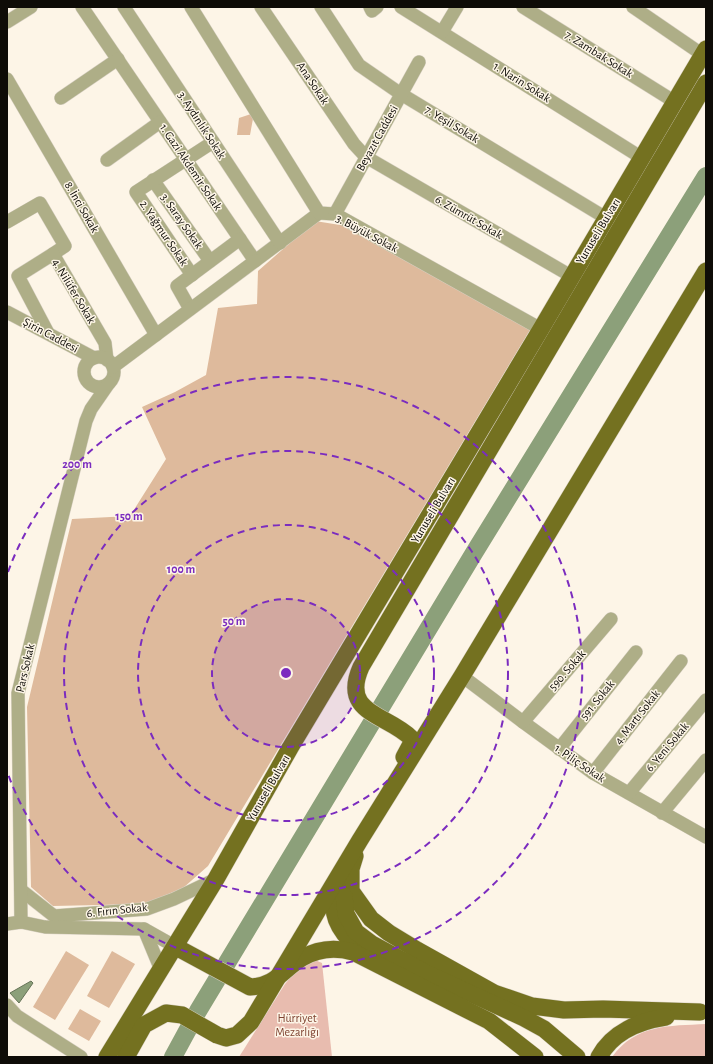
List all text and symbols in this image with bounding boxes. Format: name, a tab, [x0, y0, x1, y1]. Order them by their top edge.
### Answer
street label: 7. Zambak Sokak	[563, 28, 636, 80]
street label: Ana Sokak	[295, 60, 332, 107]
street label: 1. Narin Sokak	[491, 60, 553, 105]
street label: 3. Aydınlık Sokak	[175, 89, 228, 162]
street label: Beyazıt Caddesi	[354, 103, 401, 173]
street label: 7. Yeşil Sokak	[423, 103, 482, 145]
street label: 1. Gazi Akdemir Sokak	[158, 122, 225, 213]
street label: 8. İnci Sokak	[63, 179, 103, 235]
street label: 3. Saray Sokak	[158, 191, 206, 252]
street label: 6. Zümrüt Sokak	[433, 193, 505, 241]
street label: Yunuseli Bulvarı	[574, 196, 622, 266]
street label: 2. Yağmur Sokak	[138, 198, 191, 268]
street label: 3. Büyük Sokak	[334, 212, 400, 255]
street label: 4. Nilüfer Sokak	[50, 257, 98, 326]
street label: Şirin Caddesi	[21, 315, 81, 355]
text: 200 m	[62, 458, 92, 470]
street label: Yunuseli Bulvarı	[409, 475, 457, 545]
text: 150 m	[115, 510, 143, 522]
text: 100 m	[167, 563, 195, 575]
text: 50 m	[223, 615, 246, 627]
street label: Pars Sokak	[14, 642, 36, 693]
street label: 590. Sokak	[546, 647, 588, 693]
centre of rings	[279, 666, 293, 680]
street label: 591. Sokak	[578, 678, 617, 722]
street label: 4. Martı Sokak	[612, 687, 662, 746]
street label: 6. Yeni Sokak	[643, 720, 691, 774]
street label: 1. Piliç Sokak	[553, 742, 608, 784]
street label: Yunuseli Bulvarı	[244, 753, 292, 823]
street label: 6. Fırın Sokak	[86, 901, 148, 919]
park label: Hürriyet Mezarlığı	[275, 1012, 319, 1038]

